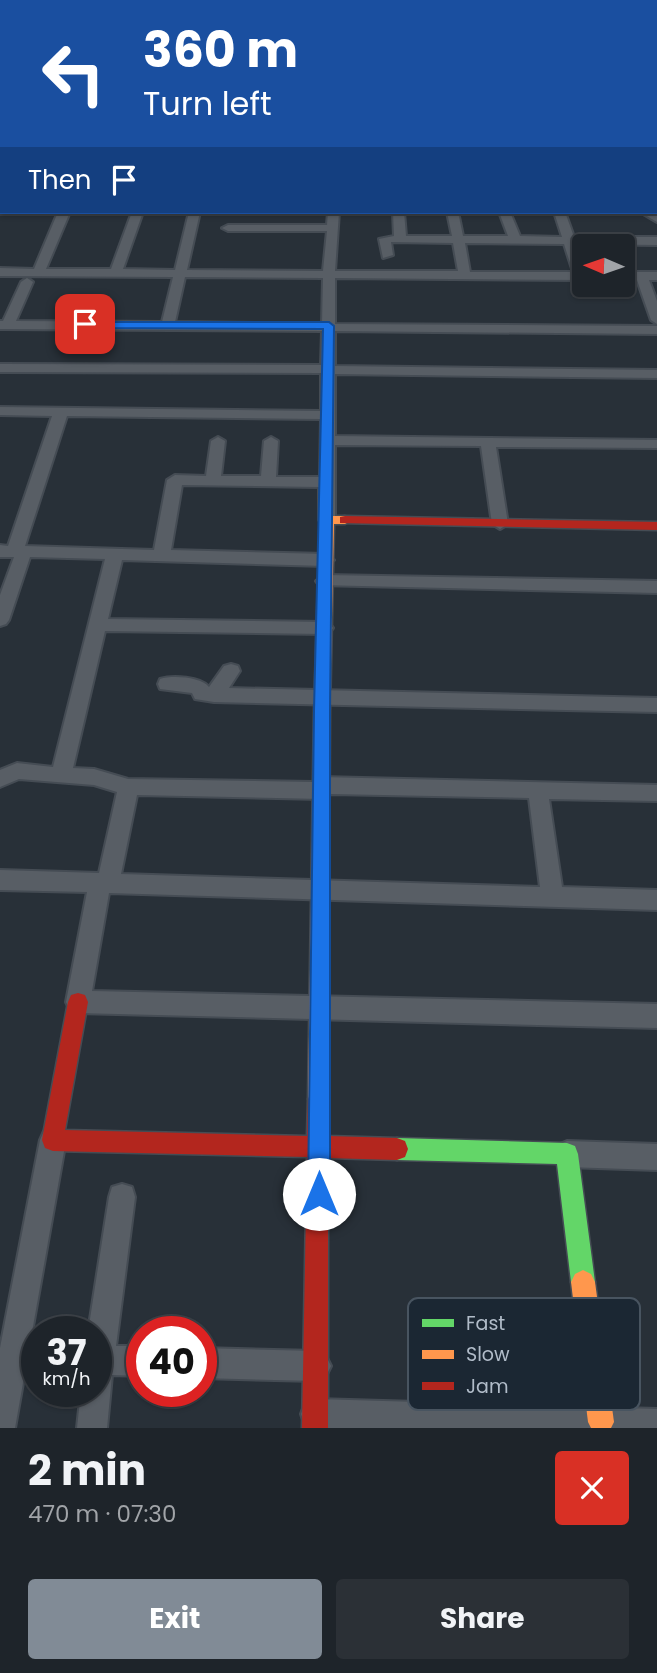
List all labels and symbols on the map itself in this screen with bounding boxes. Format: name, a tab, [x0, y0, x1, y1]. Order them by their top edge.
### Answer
north arrow	[572, 234, 635, 298]
pin	[55, 294, 115, 354]
position arrow	[282, 1157, 356, 1231]
legend	[408, 1298, 640, 1410]
text: Fast	[466, 1310, 505, 1337]
speed limit sign: 40	[126, 1316, 217, 1407]
text: Slow	[466, 1341, 510, 1368]
text: Jam	[466, 1373, 508, 1400]

